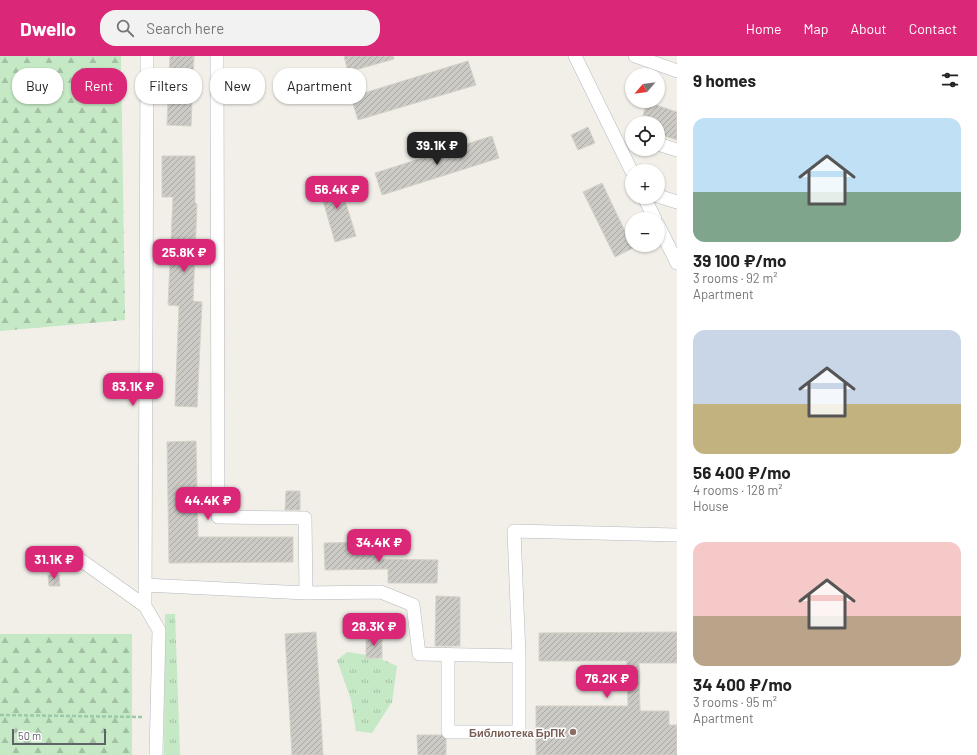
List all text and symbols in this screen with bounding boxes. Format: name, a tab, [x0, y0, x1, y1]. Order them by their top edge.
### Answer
search box	[100, 10, 380, 46]
text: Dwello	[20, 17, 76, 40]
icon: search	[114, 17, 136, 39]
text: Search here	[146, 19, 224, 37]
text: Home	[746, 20, 782, 37]
text: Map	[804, 20, 828, 37]
text: About	[850, 20, 887, 37]
text: Contact	[909, 20, 957, 37]
chip: Buy	[12, 68, 63, 104]
chip: Rent	[71, 68, 127, 104]
chip: Filters	[135, 68, 202, 104]
chip: New	[210, 68, 265, 104]
chip: Apartment	[273, 68, 366, 104]
north arrow	[625, 68, 665, 108]
map controls	[625, 68, 665, 252]
icon: filters	[939, 69, 961, 91]
text: 9 homes	[693, 70, 756, 90]
button: locate	[625, 116, 665, 156]
pin: 39.1K ₽	[400, 132, 474, 166]
text: 39.1K ₽	[416, 137, 458, 153]
icon: home	[791, 144, 863, 216]
button: +	[625, 164, 665, 204]
pin: 56.4K ₽	[300, 176, 374, 210]
text: 56.4K ₽	[314, 181, 360, 197]
button: −	[625, 212, 665, 252]
pin: 25.8K ₽	[147, 239, 221, 273]
text: 25.8K ₽	[162, 244, 206, 260]
text: 39 100 ₽/mo	[693, 250, 786, 270]
text: 3 rooms · 92 m²	[693, 270, 777, 286]
text: Apartment	[693, 286, 754, 302]
icon: home	[791, 356, 863, 428]
pin: 83.1K ₽	[96, 373, 170, 407]
text: 83.1K ₽	[112, 378, 154, 394]
text: 56 400 ₽/mo	[693, 462, 791, 482]
text: 4 rooms · 128 m²	[693, 482, 782, 498]
pin: 44.4K ₽	[171, 487, 245, 521]
text: 44.4K ₽	[185, 492, 231, 508]
text: House	[693, 498, 729, 514]
pin: 34.4K ₽	[342, 529, 416, 563]
text: 34.4K ₽	[356, 534, 402, 550]
pin: 31.1K ₽	[17, 546, 91, 580]
text: 31.1K ₽	[34, 551, 74, 567]
icon: home	[791, 568, 863, 640]
pin: 28.3K ₽	[337, 613, 411, 647]
text: 28.3K ₽	[352, 618, 396, 634]
pin: 76.2K ₽	[570, 665, 644, 699]
text: 76.2K ₽	[585, 670, 629, 686]
text: 34 400 ₽/mo	[693, 674, 792, 694]
text: 3 rooms · 95 m²	[693, 694, 777, 710]
text: Apartment	[693, 710, 754, 726]
place label: Библиотека БрПК	[469, 726, 565, 739]
scale bar	[12, 727, 106, 746]
marker: Библиотека БрПК	[568, 727, 578, 737]
text: 50 m	[18, 729, 41, 742]

